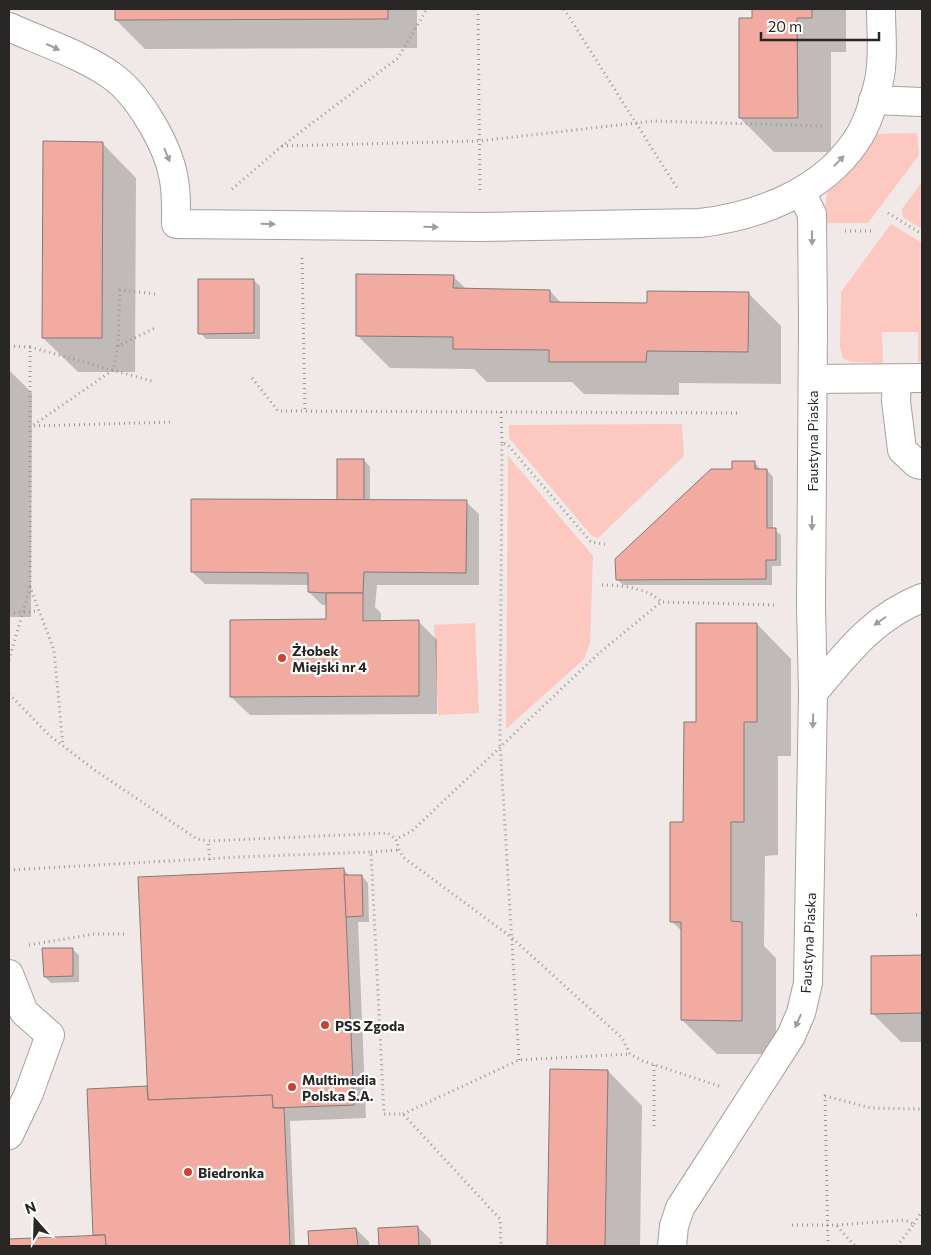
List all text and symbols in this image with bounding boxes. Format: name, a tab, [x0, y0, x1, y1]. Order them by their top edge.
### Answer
scale bar	[761, 10, 878, 42]
text: 20 m	[768, 17, 802, 35]
one-way arrow	[46, 43, 60, 51]
one-way arrow	[163, 148, 171, 162]
one-way arrow	[832, 155, 844, 167]
one-way arrow	[260, 220, 276, 228]
one-way arrow	[423, 223, 439, 231]
one-way arrow	[809, 230, 817, 246]
street label: Faustyna Piaska	[804, 390, 821, 492]
one-way arrow	[808, 515, 816, 531]
one-way arrow	[873, 616, 887, 626]
place label: Żłobek Miejski nr 4	[292, 642, 367, 675]
marker: Żłobek Miejski nr 4	[276, 652, 288, 664]
one-way arrow	[809, 713, 817, 729]
street label: Faustyna Piaska	[797, 892, 819, 994]
one-way arrow	[793, 1014, 801, 1028]
place label: PSS Zgoda	[335, 1017, 405, 1034]
marker: PSS Zgoda	[319, 1019, 331, 1031]
place label: Multimedia Polska S.A.	[302, 1071, 376, 1104]
marker: Multimedia Polska S.A.	[286, 1081, 298, 1093]
place label: Biedronka	[198, 1164, 264, 1181]
marker: Biedronka	[182, 1166, 194, 1178]
north arrow	[10, 1195, 60, 1245]
text: N	[23, 1198, 38, 1217]

